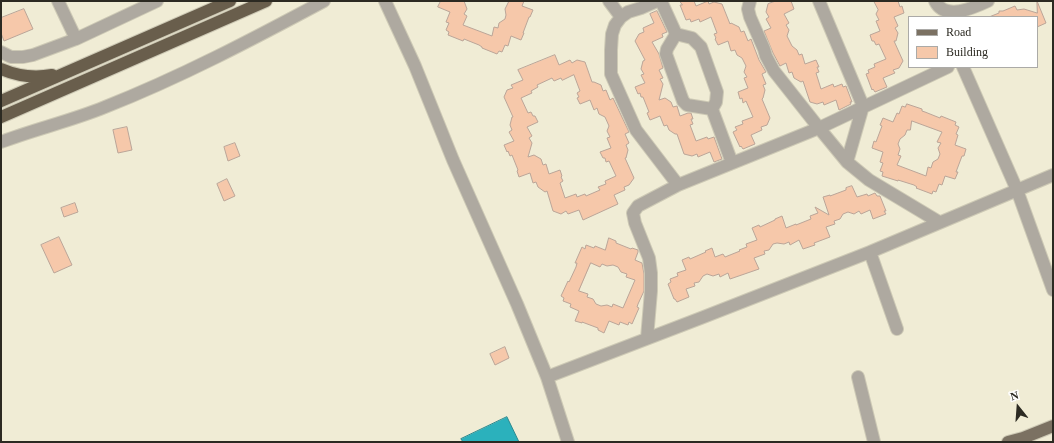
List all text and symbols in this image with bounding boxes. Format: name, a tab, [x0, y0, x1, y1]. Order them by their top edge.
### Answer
legend	[908, 16, 1038, 68]
text: Road	[946, 25, 971, 39]
text: Building	[946, 45, 988, 59]
north arrow	[998, 387, 1038, 427]
text: N	[1009, 389, 1020, 402]

